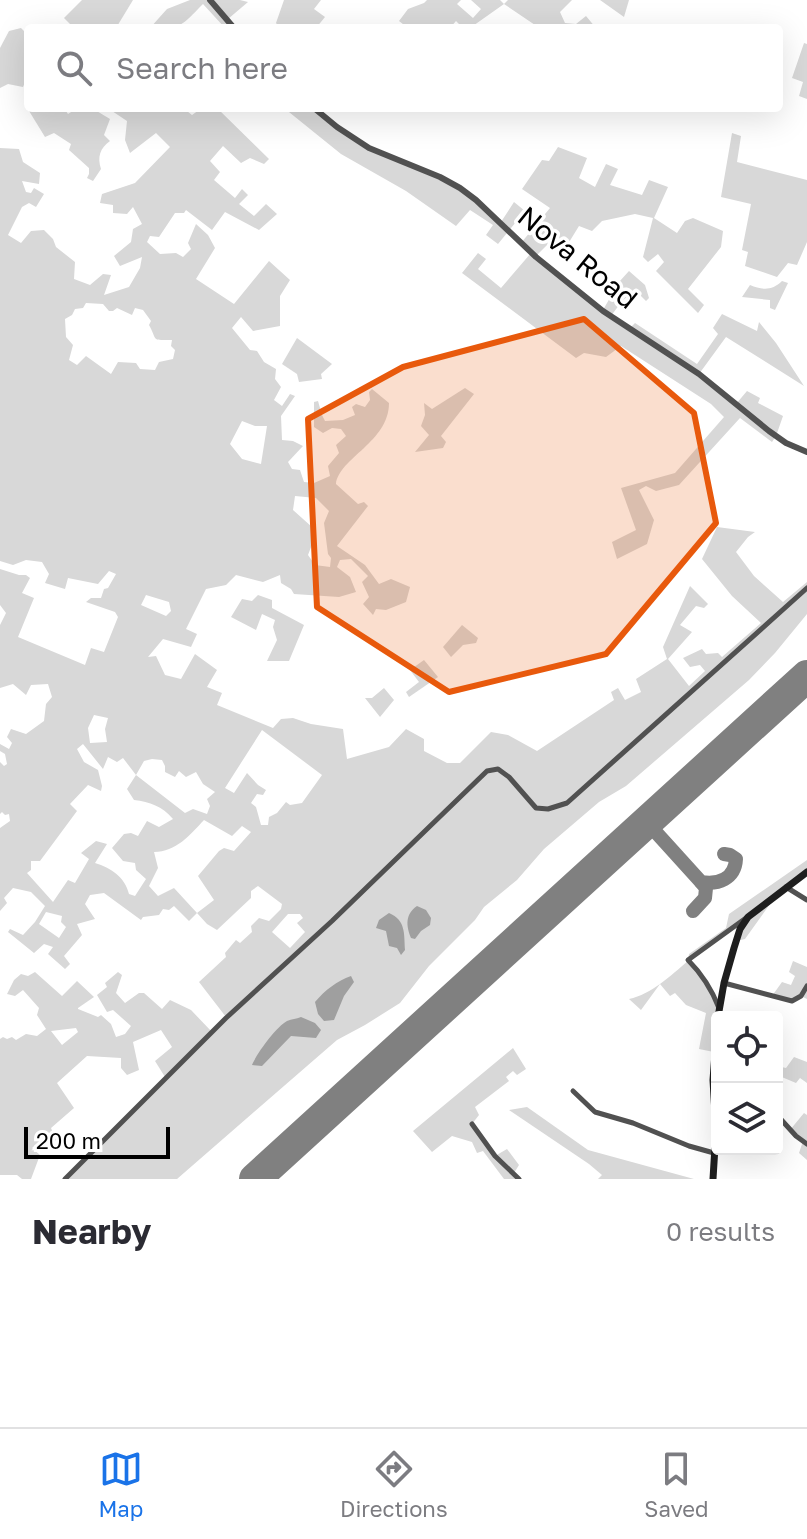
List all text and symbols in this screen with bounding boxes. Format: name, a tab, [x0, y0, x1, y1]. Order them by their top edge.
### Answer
search box	[24, 24, 783, 112]
icon: search	[52, 46, 96, 90]
text: Search here	[116, 50, 288, 86]
street label: Nova Road	[512, 199, 644, 315]
map controls	[711, 1011, 783, 1155]
button: locate	[711, 1011, 783, 1083]
button: layers	[711, 1083, 783, 1155]
scale bar	[24, 1123, 170, 1159]
text: 200 m	[36, 1127, 101, 1154]
text: Nearby	[32, 1211, 152, 1251]
text: 0 results	[666, 1216, 775, 1247]
tab: Map	[98, 1447, 143, 1522]
tab: Directions	[340, 1447, 448, 1522]
tab: Saved	[644, 1447, 709, 1522]

